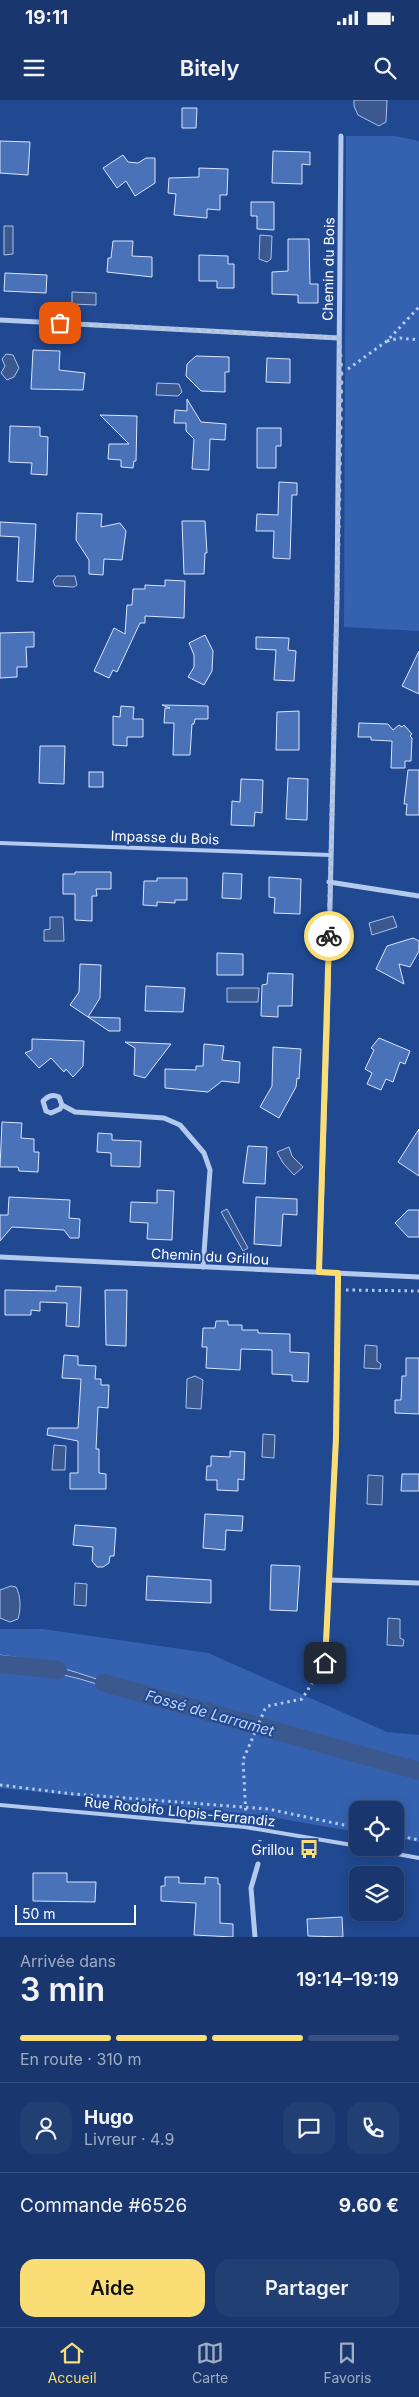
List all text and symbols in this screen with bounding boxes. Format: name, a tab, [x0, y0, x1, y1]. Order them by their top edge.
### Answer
text: 19:11	[25, 6, 68, 29]
icon: menu	[20, 54, 48, 82]
icon: search	[371, 54, 399, 82]
text: Bitely	[180, 55, 239, 81]
street label: Chemin du Bois	[319, 217, 337, 321]
pin	[39, 302, 81, 344]
icon: bag	[46, 309, 74, 337]
street label: Impasse du Bois	[110, 827, 220, 847]
courier	[304, 911, 354, 961]
icon: bike	[315, 922, 343, 950]
street label: Chemin du Grillou	[151, 1244, 269, 1268]
pin	[304, 1642, 346, 1684]
icon: home	[311, 1649, 339, 1677]
water label: Fossé de Larramet	[144, 1686, 278, 1741]
street label: Rue Rodolfo Llopis-Ferrandiz	[84, 1793, 276, 1829]
map controls	[349, 1801, 404, 1921]
button: locate	[349, 1801, 404, 1856]
bus stop icon: Grillou	[298, 1838, 320, 1860]
place label: Grillou	[251, 1841, 294, 1858]
button: layers	[349, 1866, 404, 1921]
scale bar	[15, 1902, 136, 1925]
text: 50 m	[22, 1905, 56, 1922]
text: Arrivée dans	[20, 1951, 116, 1971]
text: 19:14–19:19	[296, 1968, 399, 1991]
text: 3 min	[20, 1970, 105, 2009]
text: En route · 310 m	[20, 2049, 141, 2069]
button: person	[20, 2102, 72, 2154]
button: chat	[283, 2102, 335, 2154]
button: phone	[347, 2102, 399, 2154]
text: Hugo	[84, 2106, 134, 2129]
text: Livreur · 4.9	[84, 2129, 174, 2149]
text: Commande #6526	[20, 2194, 187, 2217]
text: 9.60 €	[339, 2194, 399, 2217]
button: Aide	[20, 2259, 205, 2317]
button: Partager	[215, 2259, 399, 2317]
tab: Accueil	[48, 2339, 97, 2386]
tab: Carte	[192, 2339, 228, 2386]
tab: Favoris	[323, 2339, 371, 2386]

